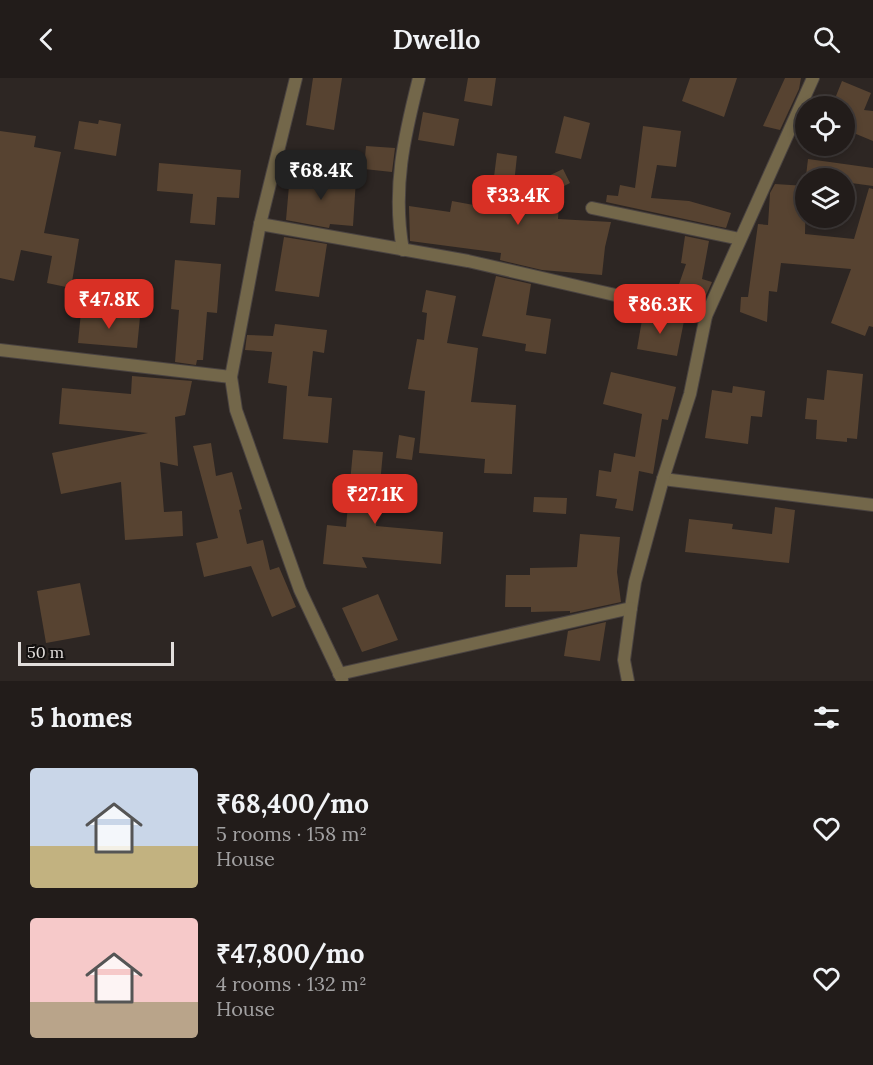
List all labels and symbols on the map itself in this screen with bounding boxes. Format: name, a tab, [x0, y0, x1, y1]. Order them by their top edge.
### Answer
pin: ₹68.4K	[272, 150, 370, 201]
pin: ₹33.4K	[469, 175, 567, 226]
pin: ₹47.8K	[60, 279, 158, 330]
pin: ₹86.3K	[611, 284, 709, 335]
pin: ₹27.1K	[326, 474, 424, 525]
scale bar	[18, 639, 174, 666]

